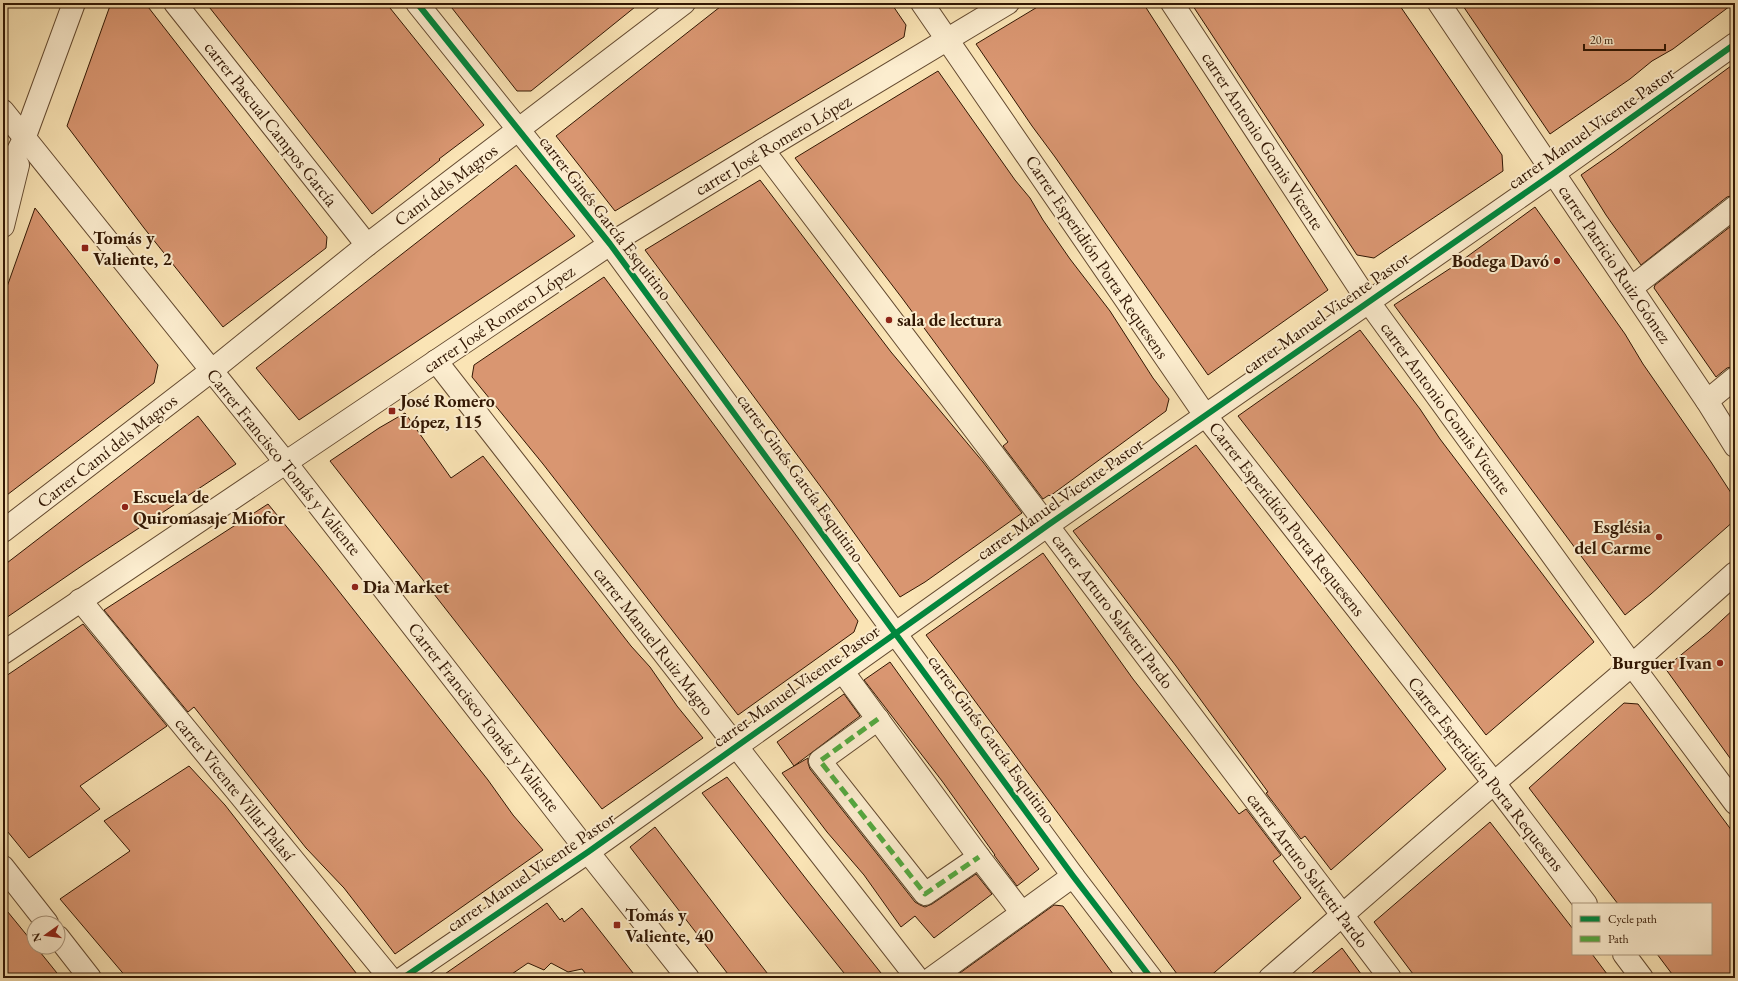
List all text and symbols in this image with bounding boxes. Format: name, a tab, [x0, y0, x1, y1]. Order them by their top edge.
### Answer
scale bar	[1584, 26, 1665, 52]
text: 20 m	[1590, 32, 1614, 48]
street label: carrer Pascual Campos García	[200, 36, 344, 212]
street label: carrer Antonio Gomis Vicente	[1197, 47, 1330, 234]
street label: carrer Manuel Vicente Pastor	[1503, 61, 1679, 194]
street label: carrer José Romero López	[690, 89, 855, 200]
street label: carrer Ginés García Esquitino	[535, 131, 678, 305]
street label: Camí dels Magros	[389, 138, 502, 231]
street label: Carrer Esperidión Porta Requesens	[1020, 150, 1174, 363]
street label: carrer Patricio Ruiz Gómez	[1554, 180, 1677, 348]
place label: Tomás y Valiente, 2	[93, 226, 172, 270]
marker: Tomás y Valiente, 2	[80, 243, 90, 253]
street label: carrer Manuel Vicente Pastor	[1238, 246, 1414, 379]
place label: Bodega Davó	[1452, 249, 1549, 272]
marker: Bodega Davó	[1552, 256, 1562, 266]
street label: carrer José Romero López	[418, 259, 579, 378]
place label: sala de lectura	[897, 308, 1002, 331]
marker: sala de lectura	[884, 315, 894, 325]
street label: carrer Antonio Gomis Vicente	[1376, 317, 1517, 499]
street label: Carrer Francisco Tomás y Valiente	[202, 363, 367, 560]
street label: Carrer Camí dels Magros	[32, 388, 182, 513]
place label: José Romero López, 115	[398, 389, 495, 433]
street label: carrer Ginés García Esquitino	[732, 389, 870, 567]
marker: José Romero López, 115	[387, 406, 397, 416]
street label: Carrer Esperidión Porta Requesens	[1204, 417, 1371, 621]
street label: carrer Manuel Vicente Pastor	[972, 432, 1148, 565]
place label: Escuela de Quiromasaje Miofor	[133, 485, 285, 529]
marker: Escuela de Quiromasaje Miofor	[120, 502, 130, 512]
place label: Església del Carme	[1575, 515, 1651, 559]
street label: carrer Arturo Salvetti Pardo	[1047, 528, 1179, 693]
marker: Església del Carme	[1654, 532, 1664, 542]
street label: carrer Manuel Ruiz Magro	[589, 562, 720, 720]
place label: Dia Market	[363, 575, 450, 598]
marker: Dia Market	[350, 582, 360, 592]
street label: Carrer Francisco Tomás y Valiente	[403, 617, 566, 816]
street label: carrer Manuel Vicente Pastor	[708, 619, 884, 752]
street label: carrer Ginés García Esquitino	[923, 650, 1061, 828]
place label: Burguer Ivan	[1612, 651, 1712, 674]
marker: Burguer Ivan	[1715, 658, 1725, 668]
street label: Carrer Esperidión Porta Requesens	[1403, 672, 1570, 876]
street label: carrer Vicente Villar Palasí	[170, 712, 301, 866]
street label: carrer Arturo Salvetti Pardo	[1242, 787, 1374, 952]
street label: carrer Manuel Vicente Pastor	[442, 807, 619, 937]
place label: Tomás y Valiente, 40	[625, 903, 714, 947]
legend	[1572, 903, 1712, 955]
text: Cycle path	[1608, 911, 1657, 927]
north arrow	[26, 915, 66, 955]
marker: Tomás y Valiente, 40	[612, 920, 622, 930]
text: N	[28, 931, 44, 943]
text: Path	[1608, 931, 1629, 947]

